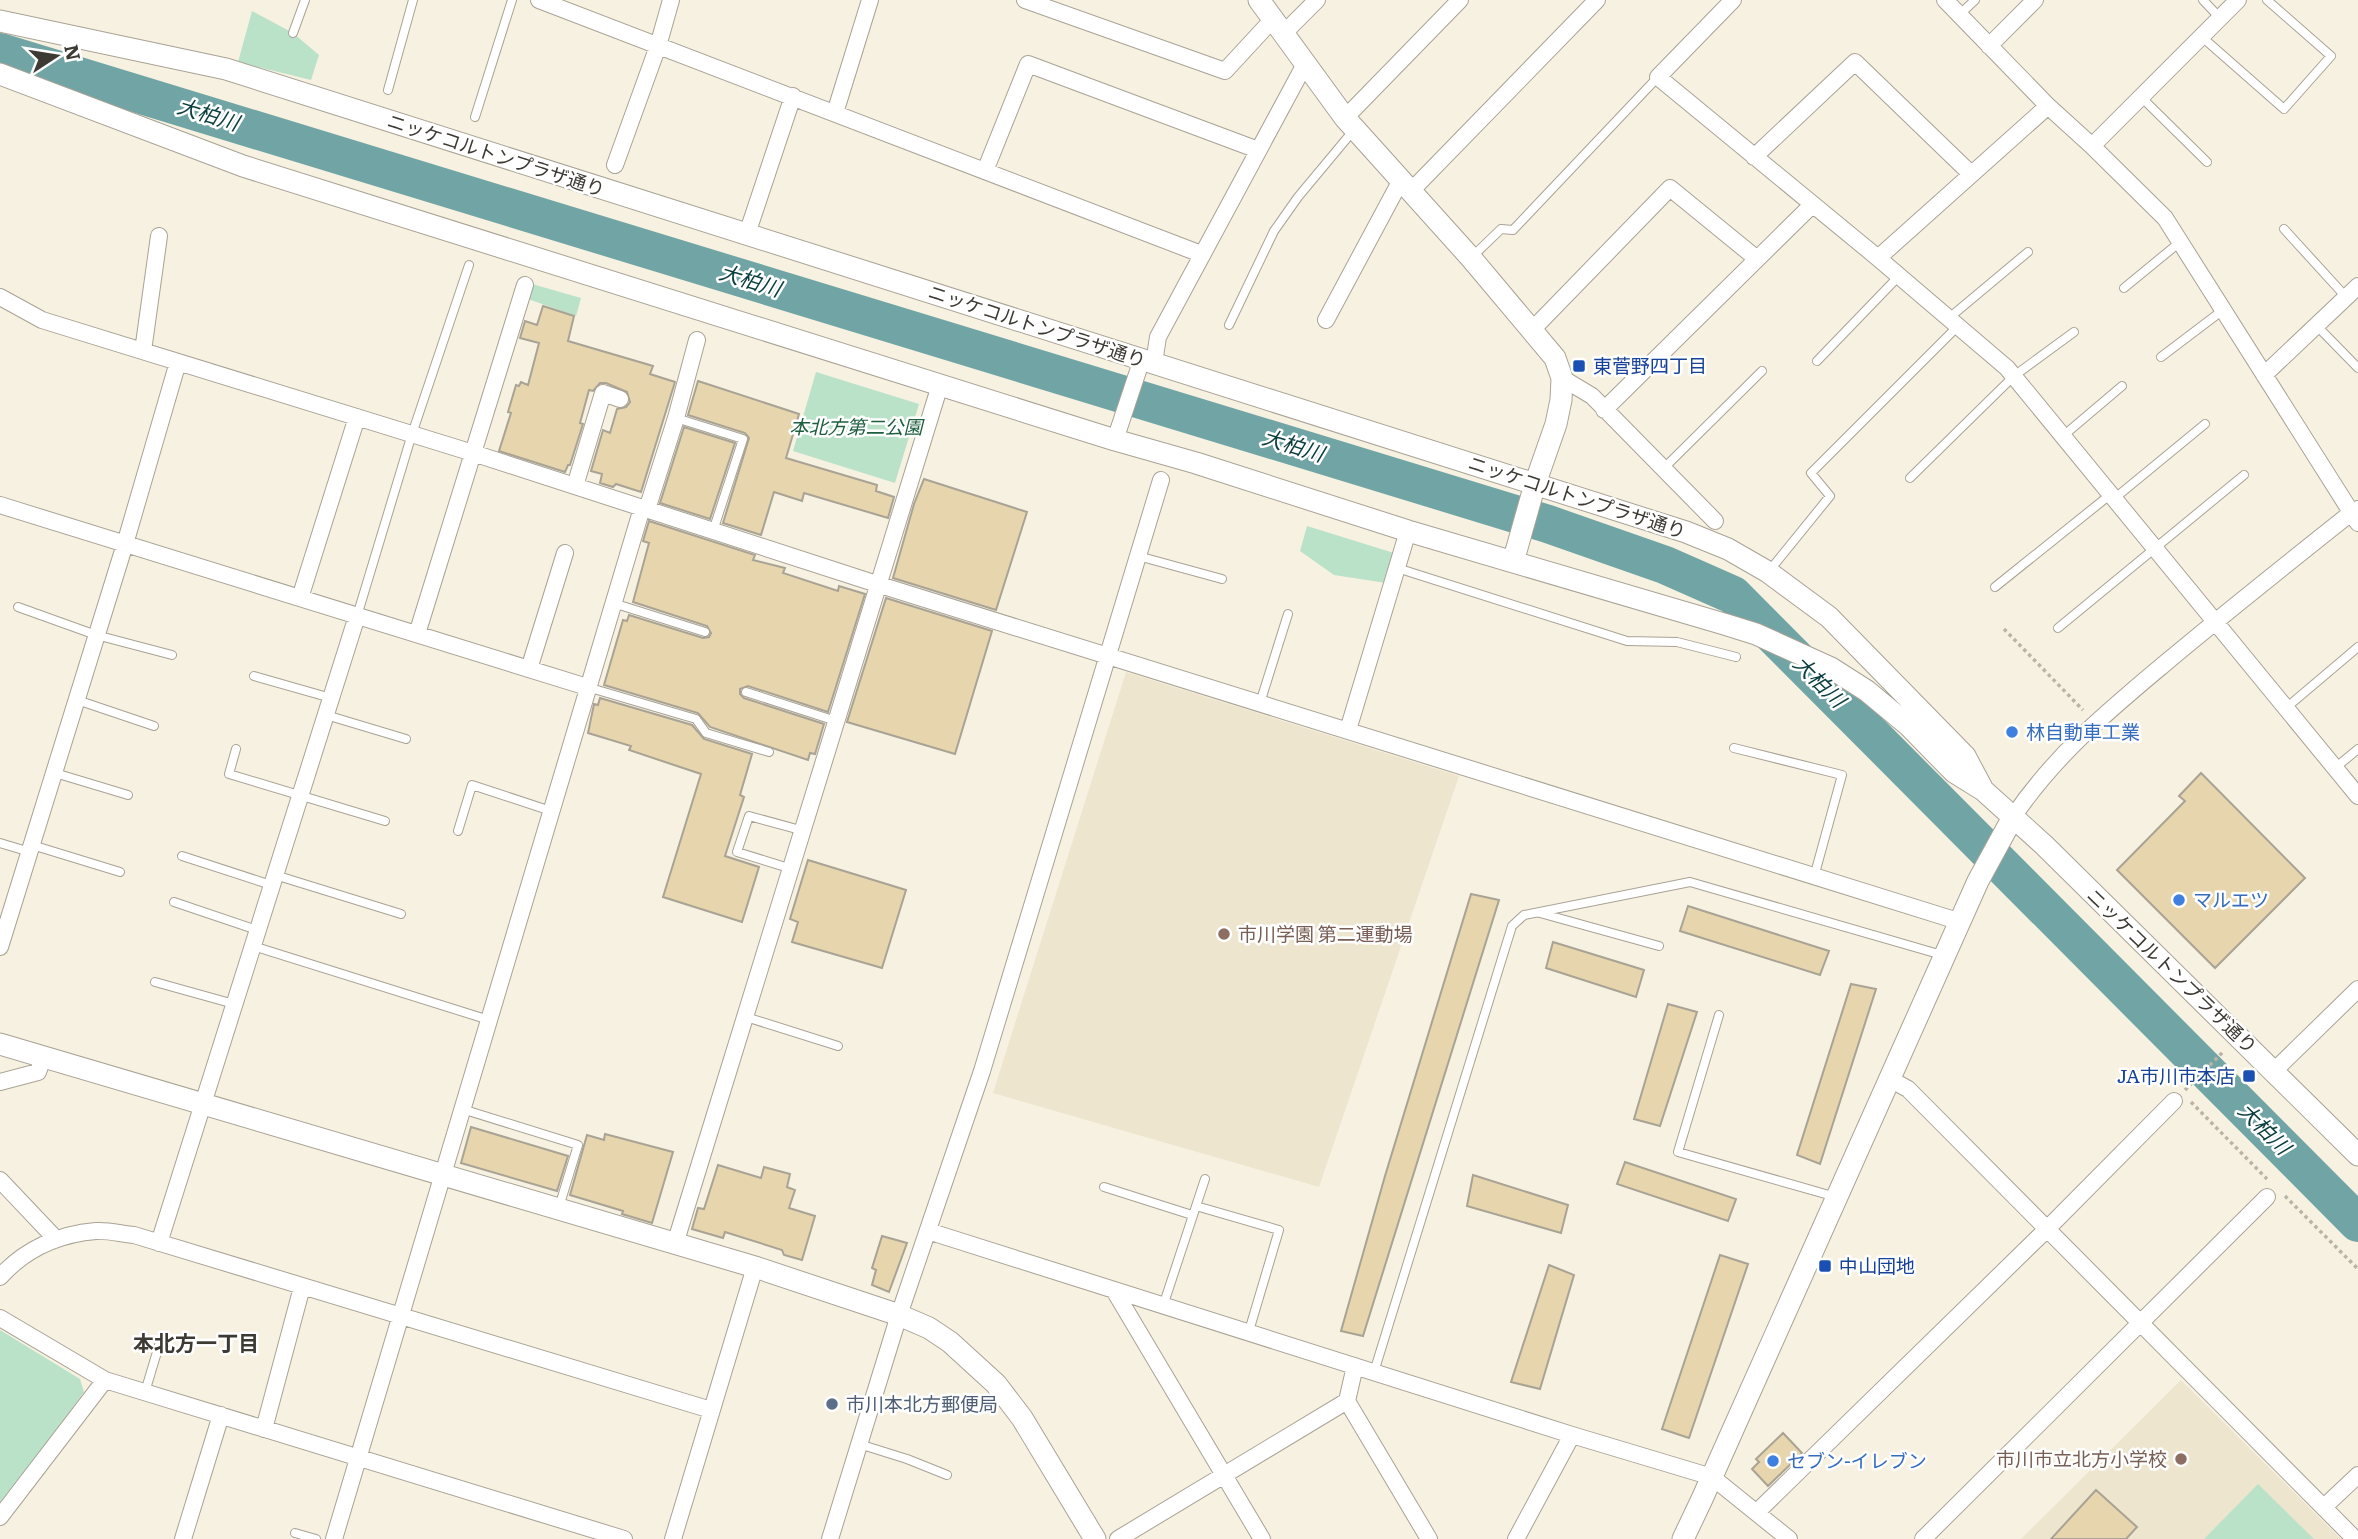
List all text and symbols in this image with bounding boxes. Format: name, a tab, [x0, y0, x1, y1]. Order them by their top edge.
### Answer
north arrow	[21, 21, 91, 91]
text: N	[58, 42, 89, 63]
water label: 大柏川	[174, 89, 245, 137]
street label: ニッケコルトンプラザ通り	[384, 106, 609, 203]
water label: 大柏川	[716, 255, 787, 303]
street label: ニッケコルトンプラザ通り	[925, 277, 1150, 374]
place label: 東菅野四丁目	[1593, 351, 1707, 379]
marker: 東菅野四丁目	[1571, 358, 1587, 374]
park label: 本北方第二公園	[789, 412, 925, 440]
water label: 大柏川	[1259, 420, 1330, 468]
street label: ニッケコルトンプラザ通り	[1465, 448, 1690, 545]
water label: 大柏川	[1788, 647, 1855, 715]
place label: 林自動車工業	[2026, 717, 2140, 745]
marker: 林自動車工業	[2004, 724, 2020, 740]
street label: ニッケコルトンプラザ通り	[2081, 881, 2264, 1059]
place label: マルエツ	[2193, 885, 2269, 913]
marker: マルエツ	[2171, 892, 2187, 908]
place label: 市川学園 第二運動場	[1238, 919, 1413, 947]
marker: 市川学園 第二運動場	[1216, 926, 1232, 942]
place label: JA市川市本店	[2117, 1061, 2235, 1089]
marker: JA市川市本店	[2241, 1068, 2257, 1084]
water label: 大柏川	[2233, 1094, 2300, 1162]
place label: 中山団地	[1839, 1251, 1915, 1279]
marker: 中山団地	[1817, 1258, 1833, 1274]
district label: 本北方一丁目	[133, 1326, 259, 1357]
place label: 市川本北方郵便局	[846, 1389, 998, 1417]
marker: 市川本北方郵便局	[824, 1396, 840, 1412]
place label: 市川市立北方小学校	[1996, 1444, 2167, 1472]
place label: セブン-イレブン	[1787, 1446, 1927, 1474]
marker: 市川市立北方小学校	[2173, 1451, 2189, 1467]
marker: セブン-イレブン	[1765, 1453, 1781, 1469]

